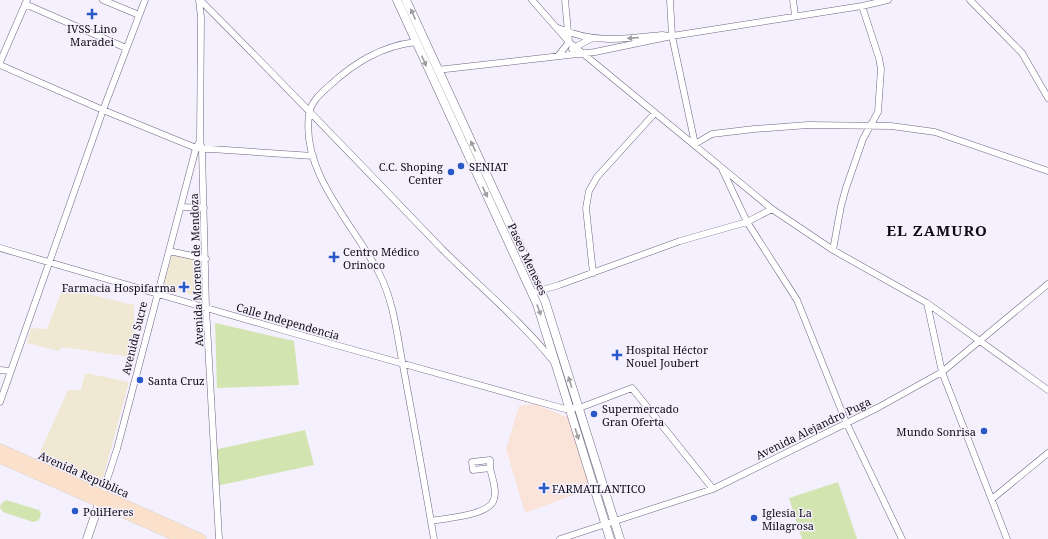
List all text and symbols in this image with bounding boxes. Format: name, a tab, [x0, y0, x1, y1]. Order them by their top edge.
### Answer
marker: IVSS Lino Maradei	[86, 8, 98, 20]
one-way arrow	[410, 9, 416, 20]
place label: IVSS Lino Maradei	[67, 21, 117, 49]
one-way arrow	[627, 34, 639, 41]
one-way arrow	[422, 56, 428, 68]
one-way arrow	[469, 139, 475, 151]
place label: C.C. Shoping Center	[379, 159, 444, 187]
place label: SENIAT	[469, 159, 508, 174]
marker: SENIAT	[456, 161, 466, 171]
marker: C.C. Shoping Center	[446, 167, 456, 177]
one-way arrow	[482, 186, 488, 198]
street label: Avenida Moreno de Mendoza	[186, 193, 206, 347]
district label: EL ZAMURO	[886, 220, 988, 240]
street label: Paseo Meneses	[505, 221, 551, 297]
place label: Centro Médico Orinoco	[343, 244, 419, 272]
marker: Centro Médico Orinoco	[328, 251, 340, 263]
place label: Farmacia Hospifarma	[62, 280, 176, 295]
marker: Farmacia Hospifarma	[179, 282, 189, 292]
street label: Calle Independencia	[235, 299, 341, 343]
street label: Avenida Sucre	[118, 300, 150, 376]
one-way arrow	[536, 304, 542, 316]
place label: Hospital Héctor Nouel Joubert	[626, 342, 709, 370]
marker: Hospital Héctor Nouel Joubert	[611, 349, 623, 361]
place label: Santa Cruz	[148, 373, 205, 388]
marker: Santa Cruz	[135, 375, 145, 385]
one-way arrow	[567, 376, 573, 388]
street label: Avenida Alejandro Puga	[753, 394, 873, 462]
place label: Supermercado Gran Oferta	[602, 401, 679, 429]
marker: Supermercado Gran Oferta	[589, 409, 599, 419]
place label: Mundo Sonrisa	[896, 424, 976, 439]
marker: Mundo Sonrisa	[979, 426, 989, 436]
one-way arrow	[574, 429, 580, 441]
street label: Avenida República	[36, 447, 132, 501]
place label: FARMATLANTICO	[552, 481, 646, 496]
marker: FARMATLANTICO	[539, 483, 549, 493]
place label: PoliHeres	[83, 504, 134, 519]
place label: Iglesia La Milagrosa	[762, 505, 814, 533]
marker: PoliHeres	[70, 506, 80, 516]
marker: Iglesia La Milagrosa	[749, 513, 759, 523]

